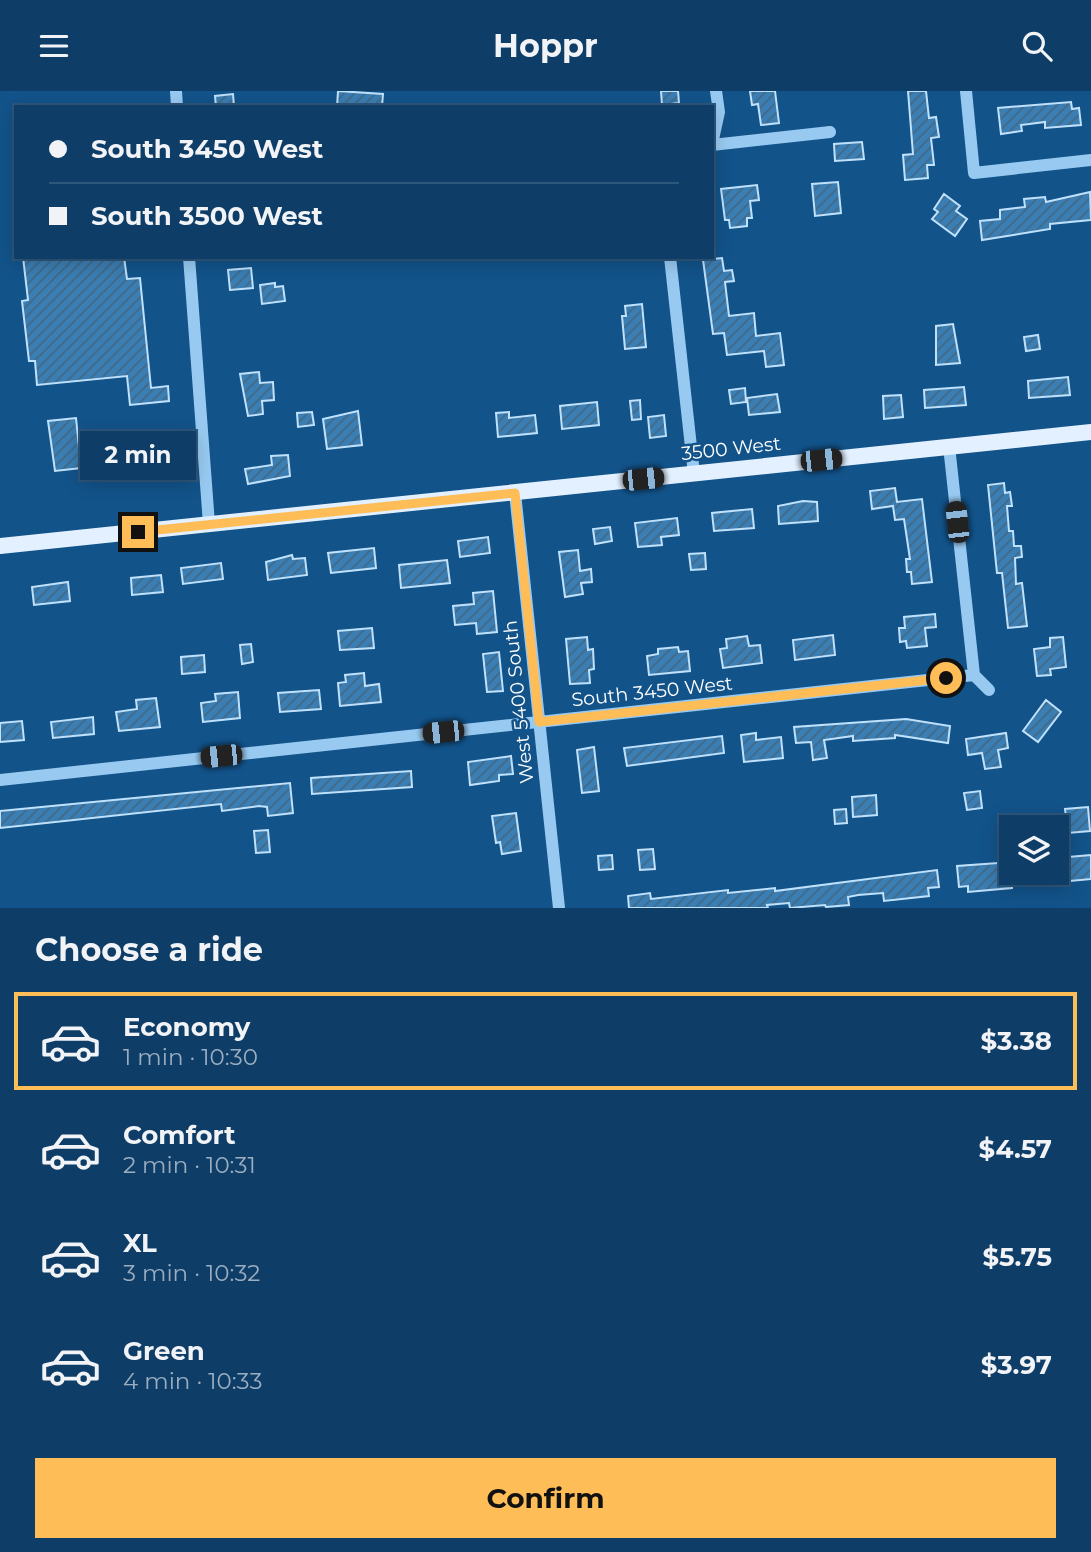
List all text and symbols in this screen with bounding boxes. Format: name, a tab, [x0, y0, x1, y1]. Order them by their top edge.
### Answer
text: Hoppr	[493, 26, 598, 65]
icon: menu	[35, 27, 73, 65]
icon: search	[1018, 27, 1056, 65]
text: South 3450 West	[91, 133, 323, 165]
text: South 3500 West	[91, 200, 323, 232]
callout: 2 min	[80, 431, 196, 479]
street label: 3500 West	[680, 432, 782, 465]
text: 2 min	[104, 441, 172, 469]
car	[800, 447, 843, 473]
car	[622, 466, 665, 492]
car	[945, 500, 970, 544]
route end	[122, 516, 154, 548]
street label: West 5400 South	[498, 619, 538, 785]
route start	[930, 662, 962, 694]
street label: South 3450 West	[570, 672, 734, 711]
car	[422, 719, 465, 745]
car	[200, 743, 243, 769]
map controls	[999, 815, 1069, 885]
button: layers	[999, 815, 1069, 885]
text: Choose a ride	[35, 930, 263, 969]
icon: car	[39, 1010, 102, 1073]
text: Economy	[123, 1011, 250, 1043]
text: $3.38	[980, 1025, 1052, 1057]
text: 1 min · 10:30	[123, 1043, 258, 1071]
icon: car	[39, 1118, 102, 1181]
text: Comfort	[123, 1119, 235, 1151]
text: $4.57	[979, 1133, 1052, 1165]
text: 2 min · 10:31	[123, 1151, 256, 1179]
icon: car	[39, 1226, 102, 1289]
text: XL	[123, 1227, 157, 1259]
text: $5.75	[982, 1241, 1052, 1273]
text: 3 min · 10:32	[123, 1259, 260, 1287]
icon: car	[39, 1334, 102, 1397]
text: Green	[123, 1335, 205, 1367]
text: $3.97	[981, 1349, 1052, 1381]
text: 4 min · 10:33	[123, 1367, 262, 1395]
button: Confirm	[35, 1458, 1056, 1538]

